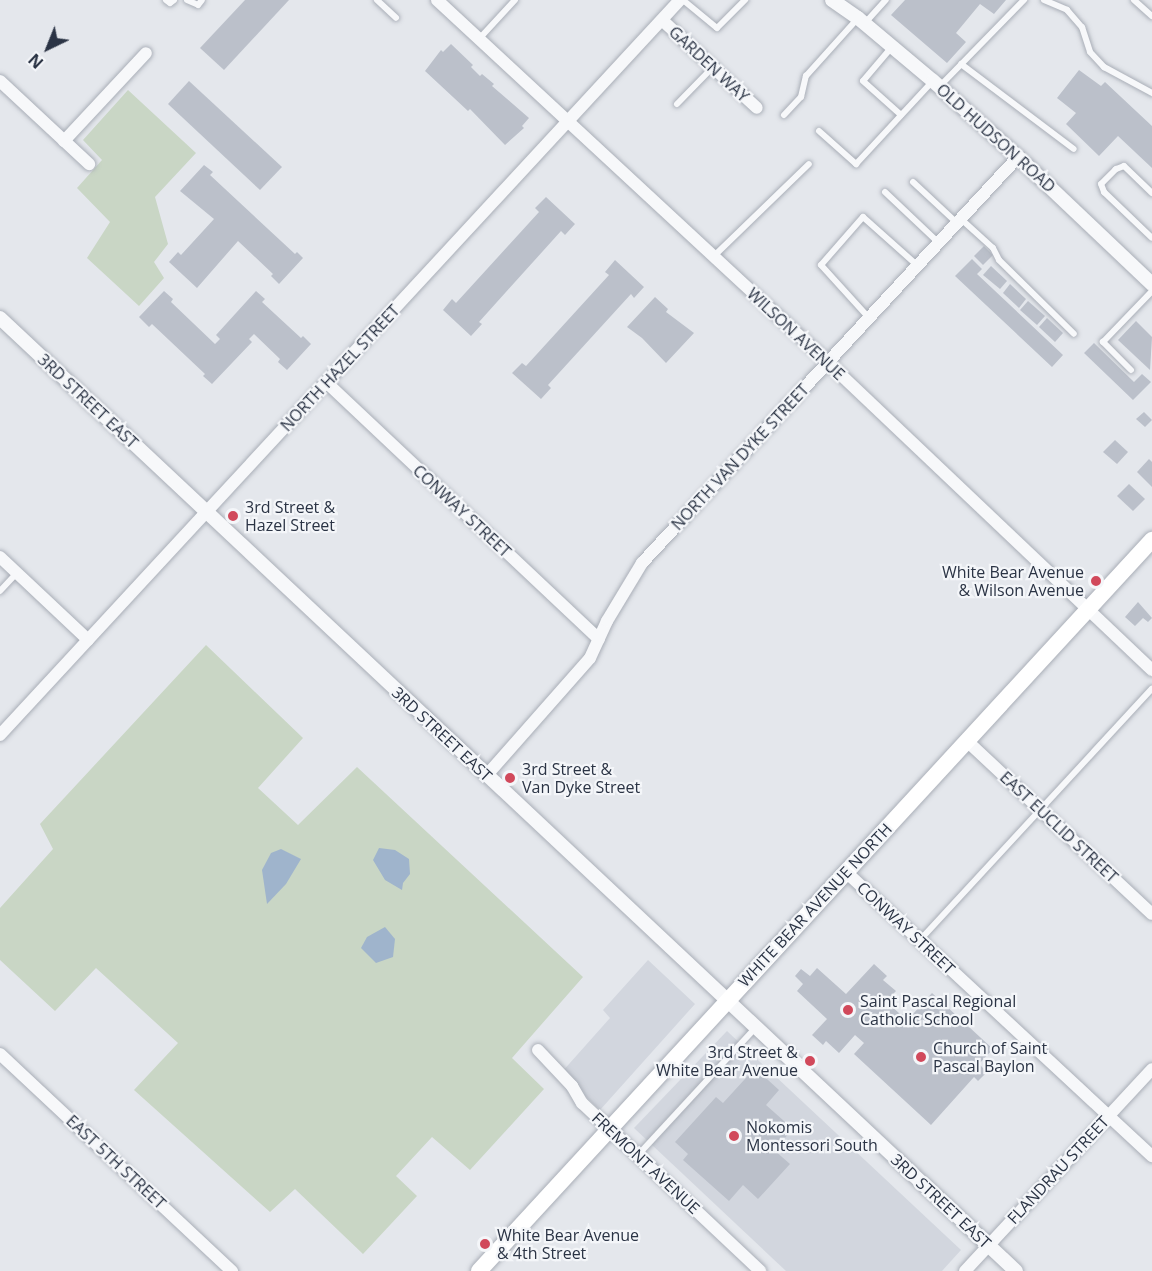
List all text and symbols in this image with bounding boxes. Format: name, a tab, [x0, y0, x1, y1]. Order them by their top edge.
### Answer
north arrow	[18, 18, 78, 78]
street label: GARDEN WAY	[665, 22, 753, 106]
text: N	[23, 49, 48, 74]
street label: OLD HUDSON ROAD	[933, 80, 1059, 196]
street label: WILSON AVENUE	[743, 284, 849, 384]
street label: NORTH HAZEL STREET	[276, 301, 404, 435]
street label: 3RD STREET EAST	[34, 350, 142, 452]
street label: NORTH VAN DYKE STREET	[667, 380, 813, 534]
street label: CONWAY STREET	[409, 461, 515, 561]
place label: 3rd Street & Hazel Street	[245, 497, 335, 535]
marker: 3rd Street & Hazel Street	[226, 509, 240, 523]
place label: White Bear Avenue & Wilson Avenue	[942, 562, 1084, 600]
marker: White Bear Avenue & Wilson Avenue	[1089, 574, 1103, 588]
street label: 3RD STREET EAST	[388, 683, 496, 785]
place label: 3rd Street & Van Dyke Street	[522, 759, 640, 797]
street label: EAST EUCLID STREET	[996, 767, 1122, 887]
marker: 3rd Street & Van Dyke Street	[503, 771, 517, 785]
street label: WHITE BEAR AVENUE NORTH	[734, 819, 896, 991]
street label: CONWAY STREET	[853, 878, 959, 978]
place label: Saint Pascal Regional Catholic School	[860, 991, 1016, 1029]
marker: Saint Pascal Regional Catholic School	[841, 1003, 855, 1017]
place label: Church of Saint Pascal Baylon	[933, 1038, 1047, 1076]
place label: 3rd Street & White Bear Avenue	[656, 1042, 798, 1080]
marker: Church of Saint Pascal Baylon	[914, 1050, 928, 1064]
marker: 3rd Street & White Bear Avenue	[803, 1054, 817, 1068]
street label: FREMONT AVENUE	[588, 1108, 704, 1218]
street label: EAST 5TH STREET	[62, 1111, 170, 1213]
street label: FLANDRAU STREET	[1003, 1112, 1113, 1228]
place label: Nokomis Montessori South	[746, 1117, 878, 1155]
marker: Nokomis Montessori South	[727, 1129, 741, 1143]
street label: 3RD STREET EAST	[887, 1150, 995, 1252]
place label: White Bear Avenue & 4th Street	[497, 1225, 639, 1263]
marker: White Bear Avenue & 4th Street	[478, 1237, 492, 1251]

